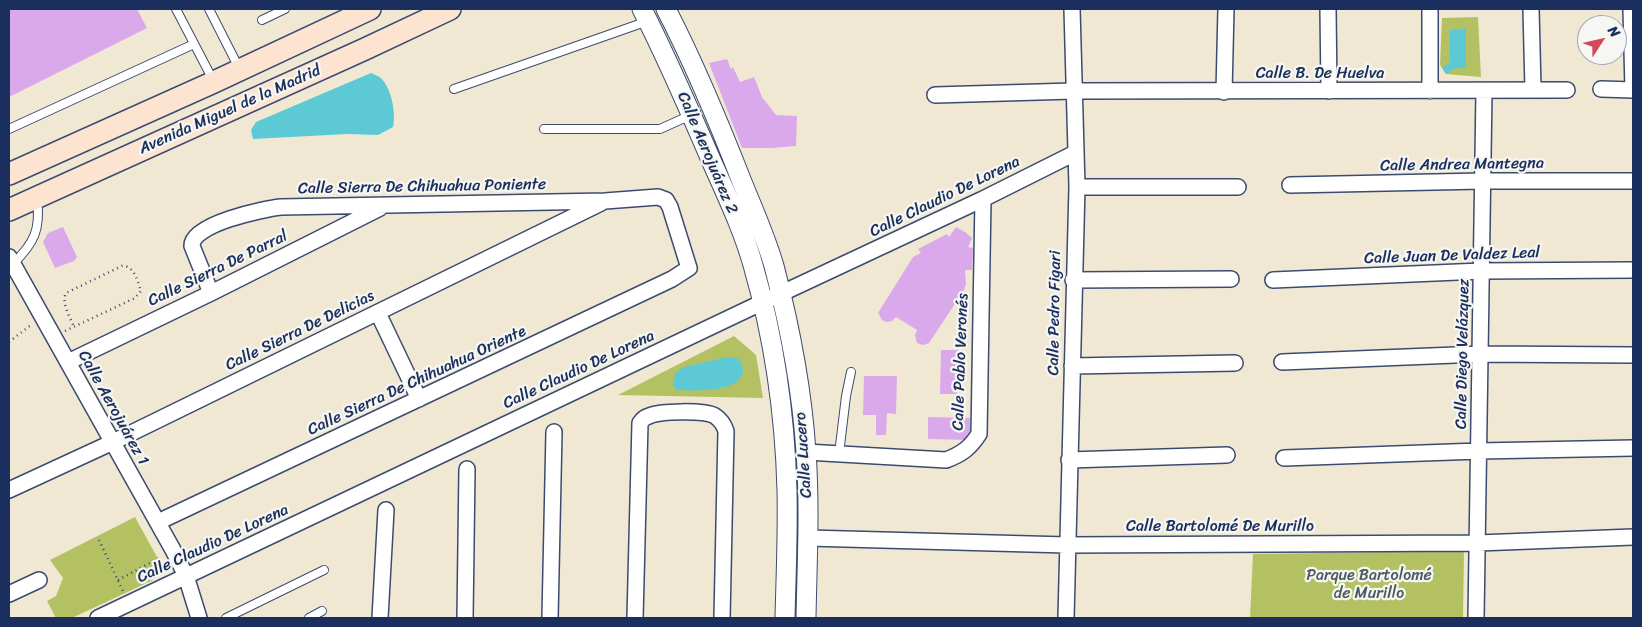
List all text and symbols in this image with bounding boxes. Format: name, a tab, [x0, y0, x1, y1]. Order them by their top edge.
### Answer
north arrow	[1577, 15, 1627, 65]
text: N	[1601, 21, 1627, 43]
street label: Avenida Miguel de la Madrid	[136, 61, 324, 159]
street label: Calle B. De Huelva	[1256, 64, 1384, 84]
street label: Calle Aerojuárez 2	[673, 89, 741, 217]
street label: Calle Claudio De Lorena	[867, 152, 1023, 242]
street label: Calle Andrea Mantegna	[1380, 154, 1544, 176]
street label: Calle Sierra De Chihuahua Poniente	[298, 175, 546, 199]
street label: Calle Sierra De Parral	[145, 227, 291, 311]
street label: Calle Juan De Valdez Leal	[1364, 243, 1540, 269]
street label: Calle Pedro Figari	[1044, 250, 1066, 376]
street label: Calle Diego Velázquez	[1452, 279, 1474, 429]
street label: Calle Sierra De Delicias	[222, 287, 378, 375]
street label: Calle Pablo Veronés	[949, 293, 973, 431]
street label: Calle Sierra De Chihuahua Oriente	[305, 322, 529, 440]
street label: Calle Claudio De Lorena	[500, 326, 658, 414]
street label: Calle Aerojuárez 1	[74, 347, 152, 469]
street label: Calle Lucero	[791, 411, 817, 499]
street label: Calle Claudio De Lorena	[134, 500, 292, 588]
street label: Calle Bartolomé De Murillo	[1126, 517, 1314, 537]
park label: Parque Bartolomé de Murillo	[1306, 566, 1432, 604]

